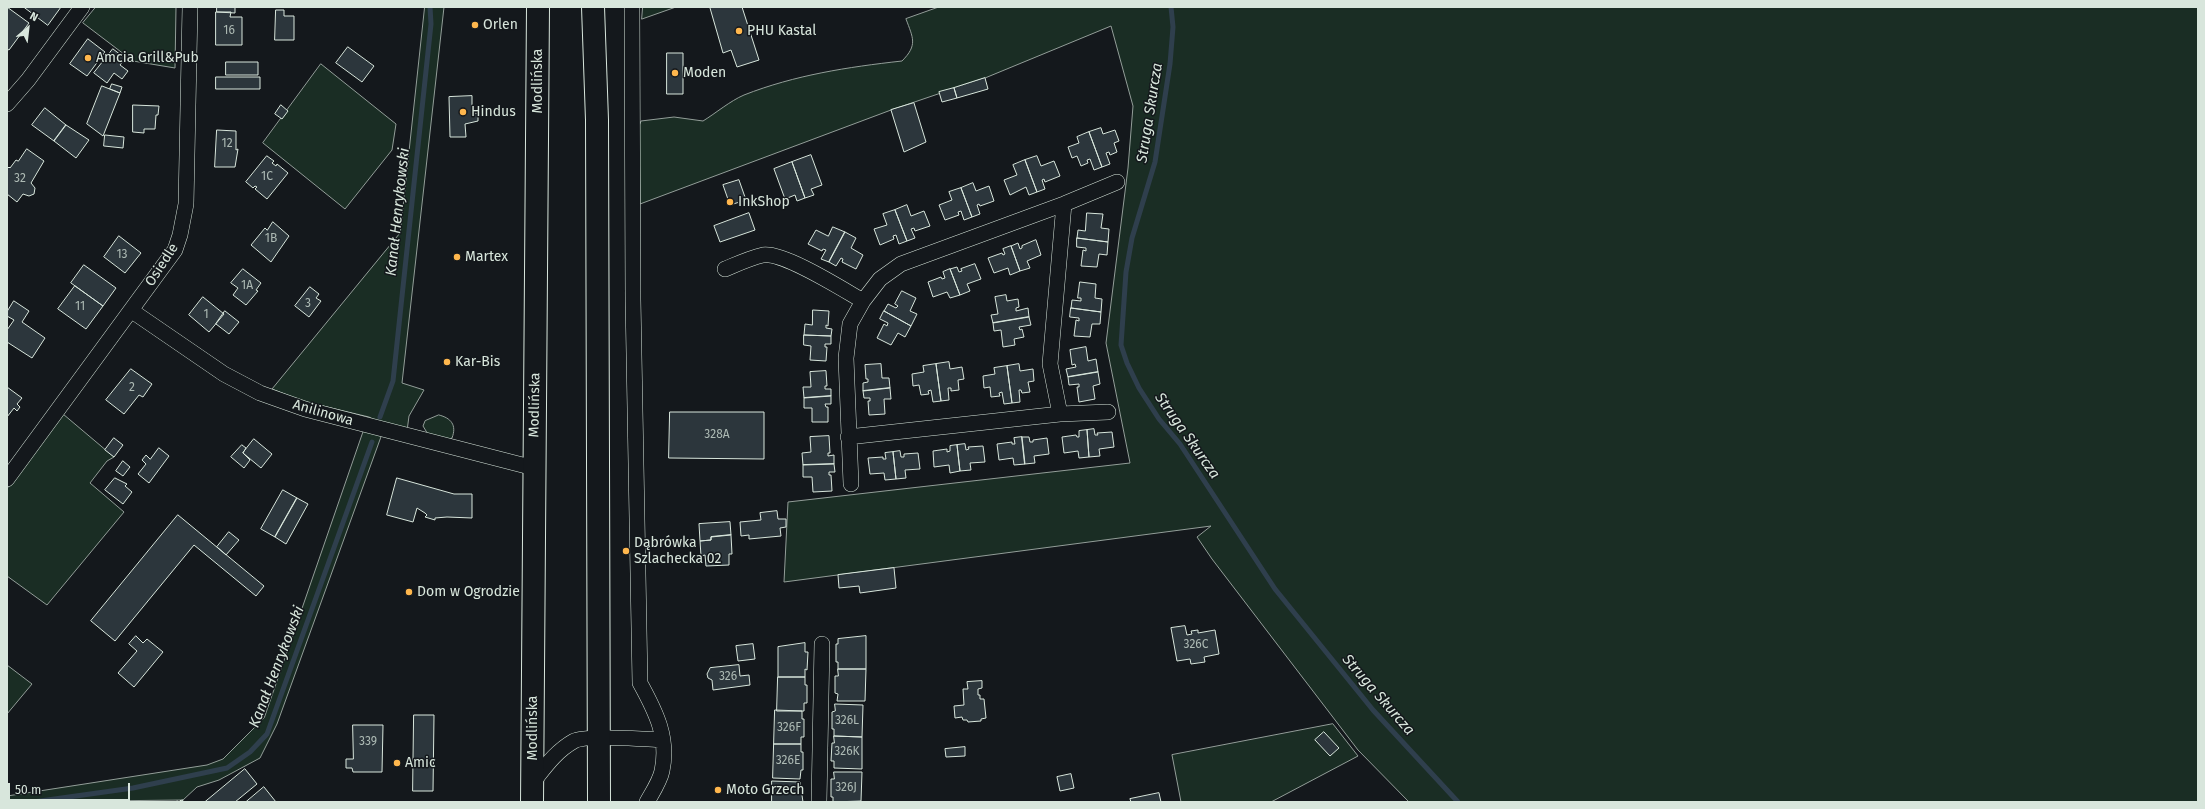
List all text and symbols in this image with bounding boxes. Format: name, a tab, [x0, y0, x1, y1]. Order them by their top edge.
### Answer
north arrow	[8, 8, 48, 48]
text: N	[28, 10, 40, 24]
place label: Orlen	[483, 17, 518, 33]
marker: Orlen	[470, 20, 480, 30]
place label: PHU Kastal	[747, 23, 816, 39]
house number: 16	[223, 24, 235, 38]
marker: PHU Kastal	[734, 26, 744, 36]
street label: Modlińska	[530, 49, 546, 113]
place label: Amcia Grill&Pub	[96, 50, 199, 66]
marker: Amcia Grill&Pub	[83, 53, 93, 63]
water label: Struga Skurcza	[1133, 62, 1167, 164]
place label: Moden	[683, 65, 726, 81]
marker: Moden	[670, 68, 680, 78]
place label: Hindus	[471, 104, 516, 120]
marker: Hindus	[458, 107, 468, 117]
house number: 12	[221, 137, 233, 151]
water label: Kanał Henrykowski	[382, 147, 414, 277]
house number: 1C	[261, 170, 273, 184]
house number: 32	[14, 172, 26, 186]
place label: InkShop	[738, 194, 790, 210]
marker: InkShop	[725, 197, 735, 207]
house number: 1B	[265, 232, 277, 246]
street label: Osiedle	[142, 240, 182, 290]
house number: 13	[116, 248, 128, 262]
place label: Martex	[465, 249, 508, 265]
marker: Martex	[452, 252, 462, 262]
house number: 1A	[241, 279, 253, 293]
house number: 3	[305, 297, 311, 311]
house number: 11	[75, 300, 85, 314]
house number: 1	[203, 308, 209, 322]
place label: Kar-Bis	[455, 354, 500, 370]
marker: Kar-Bis	[442, 357, 452, 367]
street label: Modlińska	[526, 372, 544, 438]
house number: 2	[129, 381, 135, 395]
water label: Struga Skurcza	[1151, 389, 1223, 483]
street label: Anilinowa	[291, 396, 355, 430]
house number: 328A	[704, 428, 730, 442]
place label: Dąbrówka Szlachecka 02	[634, 535, 721, 568]
marker: Dąbrówka Szlachecka 02	[621, 546, 631, 556]
place label: Dom w Ogrodzie	[417, 584, 520, 600]
marker: Dom w Ogrodzie	[404, 587, 414, 597]
water label: Kanał Henrykowski	[245, 604, 309, 730]
house number: 326C	[1184, 638, 1208, 652]
water label: Struga Skurcza	[1338, 651, 1418, 739]
house number: 326	[719, 670, 737, 684]
street label: Modlińska	[525, 696, 541, 760]
house number: 326L	[835, 714, 859, 728]
house number: 326F	[777, 721, 801, 735]
house number: 339	[359, 735, 377, 749]
house number: 326K	[834, 745, 860, 759]
house number: 326E	[776, 754, 800, 768]
place label: Amic	[405, 755, 436, 771]
marker: Amic	[392, 758, 402, 768]
scale bar	[10, 775, 132, 801]
house number: 326J	[835, 781, 857, 795]
place label: Moto Grzech	[726, 782, 804, 798]
text: 50 m	[15, 783, 41, 797]
marker: Moto Grzech	[713, 785, 723, 795]

